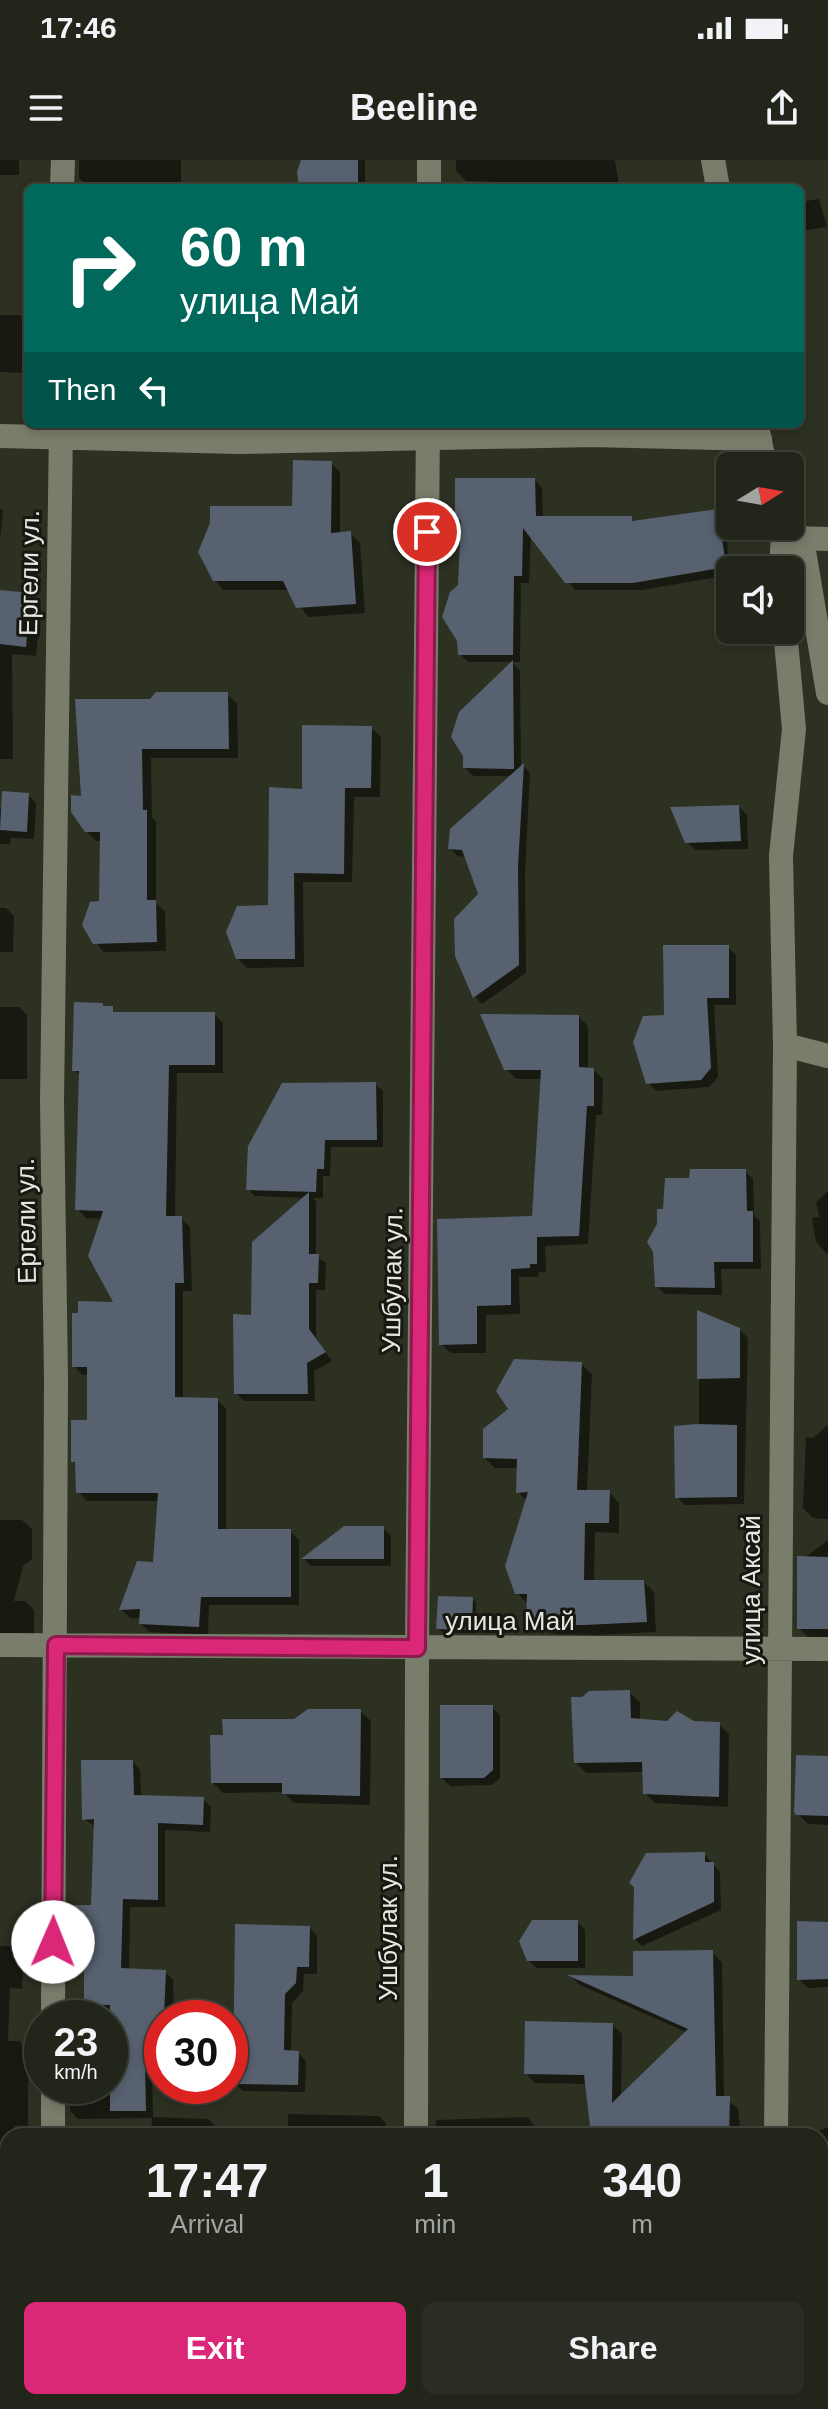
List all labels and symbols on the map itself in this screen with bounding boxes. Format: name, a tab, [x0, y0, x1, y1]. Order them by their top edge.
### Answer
north arrow	[716, 452, 804, 540]
pin	[393, 498, 461, 566]
street label: Ергели ул.	[13, 510, 45, 636]
street label: Ергели ул.	[10, 1158, 42, 1284]
street label: Ушбулак ул.	[376, 1207, 408, 1353]
street label: улица Аксай	[736, 1515, 766, 1665]
street label: улица Май	[445, 1606, 575, 1636]
street label: Ушбулак ул.	[373, 1855, 403, 2001]
position arrow	[11, 1900, 95, 1984]
speed limit sign: 30	[144, 2000, 248, 2104]

